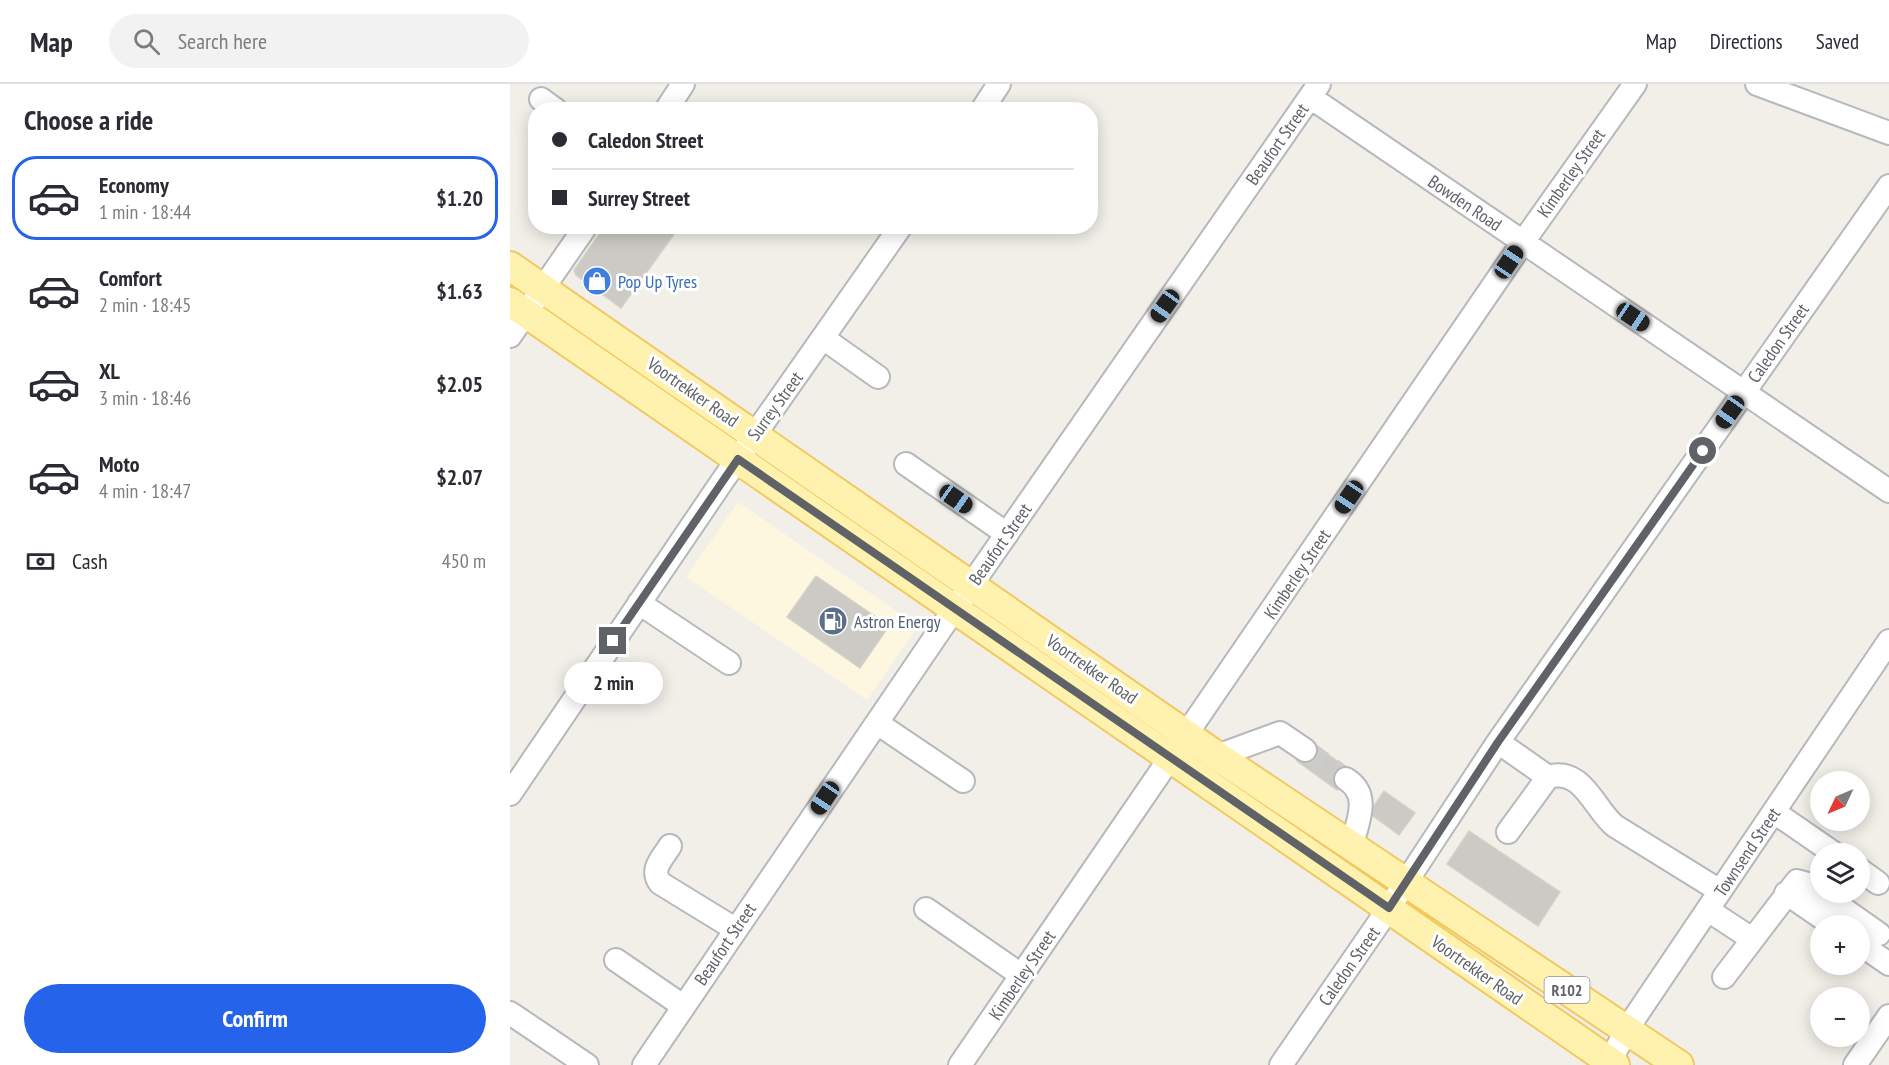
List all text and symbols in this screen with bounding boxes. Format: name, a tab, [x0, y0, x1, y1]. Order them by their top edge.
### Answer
search box	[109, 14, 529, 68]
text: Map	[30, 23, 73, 60]
icon: search	[130, 25, 163, 58]
text: Search here	[178, 27, 267, 55]
text: Map	[1646, 28, 1677, 55]
text: Directions	[1710, 28, 1783, 55]
text: Saved	[1816, 28, 1859, 55]
street label: Beaufort Street	[1240, 99, 1314, 189]
text: Choose a ride	[24, 103, 153, 137]
street label: Kimberley Street	[1532, 124, 1610, 222]
text: Caledon Street	[588, 126, 703, 154]
street label: Bowden Road	[1424, 170, 1506, 236]
icon: car	[27, 171, 81, 225]
text: Economy	[99, 171, 169, 199]
text: $1.20	[436, 184, 483, 212]
text: Surrey Street	[588, 184, 690, 212]
text: 1 min · 18:44	[99, 199, 191, 225]
car	[1491, 242, 1527, 282]
icon: car	[27, 264, 81, 318]
text: Comfort	[99, 264, 162, 292]
shop icon: Pop Up Tyres	[581, 265, 613, 297]
place label: Pop Up Tyres	[618, 270, 697, 293]
text: $1.63	[436, 277, 483, 305]
car	[1147, 286, 1183, 326]
text: 2 min · 18:45	[99, 292, 191, 318]
car	[1613, 299, 1653, 335]
street label: Caledon Street	[1742, 299, 1814, 387]
street label: Voortrekker Road	[642, 351, 743, 432]
icon: car	[27, 357, 81, 411]
text: XL	[99, 357, 120, 385]
street label: Surrey Street	[742, 367, 808, 445]
text: $2.05	[436, 370, 483, 398]
text: 3 min · 18:46	[99, 385, 191, 411]
car	[1712, 392, 1748, 432]
route start	[1689, 437, 1716, 464]
icon: car	[27, 450, 81, 504]
text: Moto	[99, 450, 140, 478]
text: $2.07	[436, 463, 483, 491]
car	[1331, 477, 1367, 517]
text: 4 min · 18:47	[99, 478, 191, 504]
car	[936, 481, 976, 517]
street label: Beaufort Street	[963, 499, 1037, 589]
street label: Kimberley Street	[1259, 525, 1335, 623]
icon: cash	[24, 545, 57, 578]
text: Cash	[72, 547, 108, 575]
text: 450 m	[442, 548, 486, 574]
fuel station icon: Astron Energy	[817, 605, 849, 637]
place label: Astron Energy	[854, 610, 941, 633]
route end	[599, 627, 626, 654]
street label: Voortrekker Road	[1041, 628, 1142, 709]
callout: 2 min	[564, 662, 662, 704]
text: 2 min	[593, 670, 634, 696]
north arrow	[1810, 771, 1870, 831]
map controls	[1810, 771, 1870, 1047]
car	[807, 778, 843, 818]
street label: Townsend Street	[1709, 803, 1785, 901]
button: layers	[1810, 843, 1870, 903]
street label: Beaufort Street	[689, 898, 761, 990]
button: +	[1810, 915, 1870, 975]
street label: Caledon Street	[1313, 922, 1385, 1010]
street label: Kimberley Street	[984, 926, 1060, 1024]
street label: Voortrekker Road	[1426, 929, 1527, 1010]
road number: R102	[1544, 977, 1590, 1003]
button: Confirm	[24, 984, 486, 1053]
button: −	[1810, 987, 1870, 1047]

